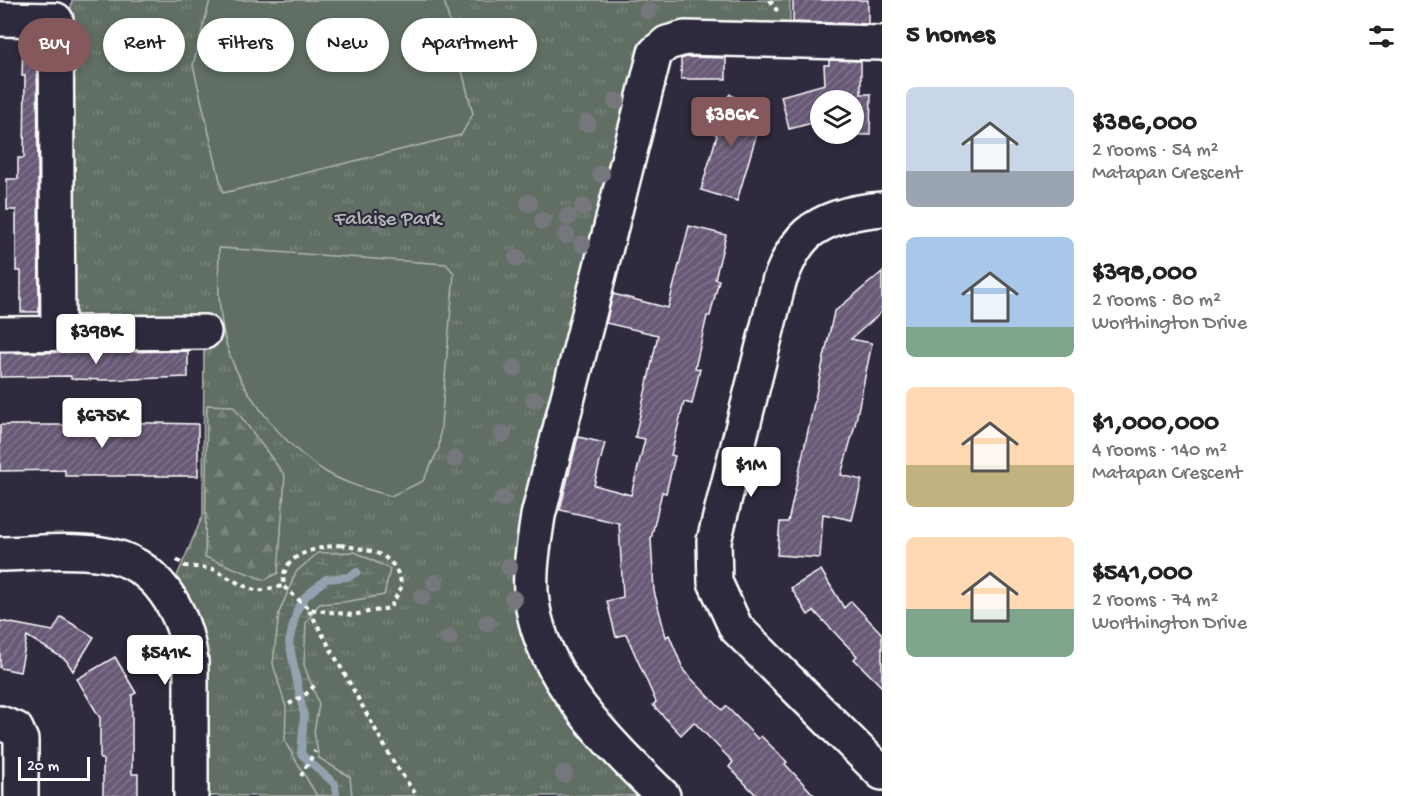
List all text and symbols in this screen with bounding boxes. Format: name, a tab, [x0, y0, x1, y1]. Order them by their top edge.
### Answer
chip: Buy	[18, 18, 91, 72]
chip: Rent	[103, 18, 185, 72]
chip: Filters	[197, 18, 294, 72]
chip: New	[306, 18, 389, 72]
chip: Apartment	[401, 18, 537, 72]
icon: filters	[1365, 20, 1398, 53]
text: 5 homes	[906, 21, 995, 52]
map controls	[810, 90, 864, 144]
button: layers	[810, 90, 864, 144]
pin: $386K	[689, 97, 773, 148]
text: $386K	[705, 105, 757, 128]
text: $386,000	[1092, 109, 1197, 140]
icon: home	[954, 111, 1026, 183]
text: 2 rooms · 54 m²	[1092, 140, 1219, 163]
text: Matapan Crescent	[1092, 163, 1242, 186]
park label: Falaise Park	[334, 208, 444, 233]
text: $398,000	[1092, 259, 1197, 290]
icon: home	[954, 261, 1026, 333]
text: 2 rooms · 80 m²	[1092, 290, 1221, 313]
text: Worthington Drive	[1092, 313, 1247, 336]
pin: $398K	[54, 314, 138, 365]
text: $398K	[70, 322, 122, 345]
pin: $675K	[60, 398, 144, 449]
text: $675K	[76, 406, 128, 429]
text: $1,000,000	[1092, 409, 1219, 440]
icon: home	[954, 411, 1026, 483]
text: 4 rooms · 140 m²	[1092, 440, 1227, 463]
pin: $1M	[722, 447, 780, 498]
text: $1M	[736, 455, 766, 478]
text: Matapan Crescent	[1092, 463, 1242, 486]
text: $541,000	[1092, 559, 1193, 590]
icon: home	[954, 561, 1026, 633]
text: 2 rooms · 74 m²	[1092, 590, 1218, 613]
text: Worthington Drive	[1092, 613, 1247, 636]
pin: $541K	[123, 635, 207, 686]
text: $541K	[141, 643, 189, 666]
scale bar	[18, 754, 90, 782]
text: 20 m	[27, 758, 59, 777]

